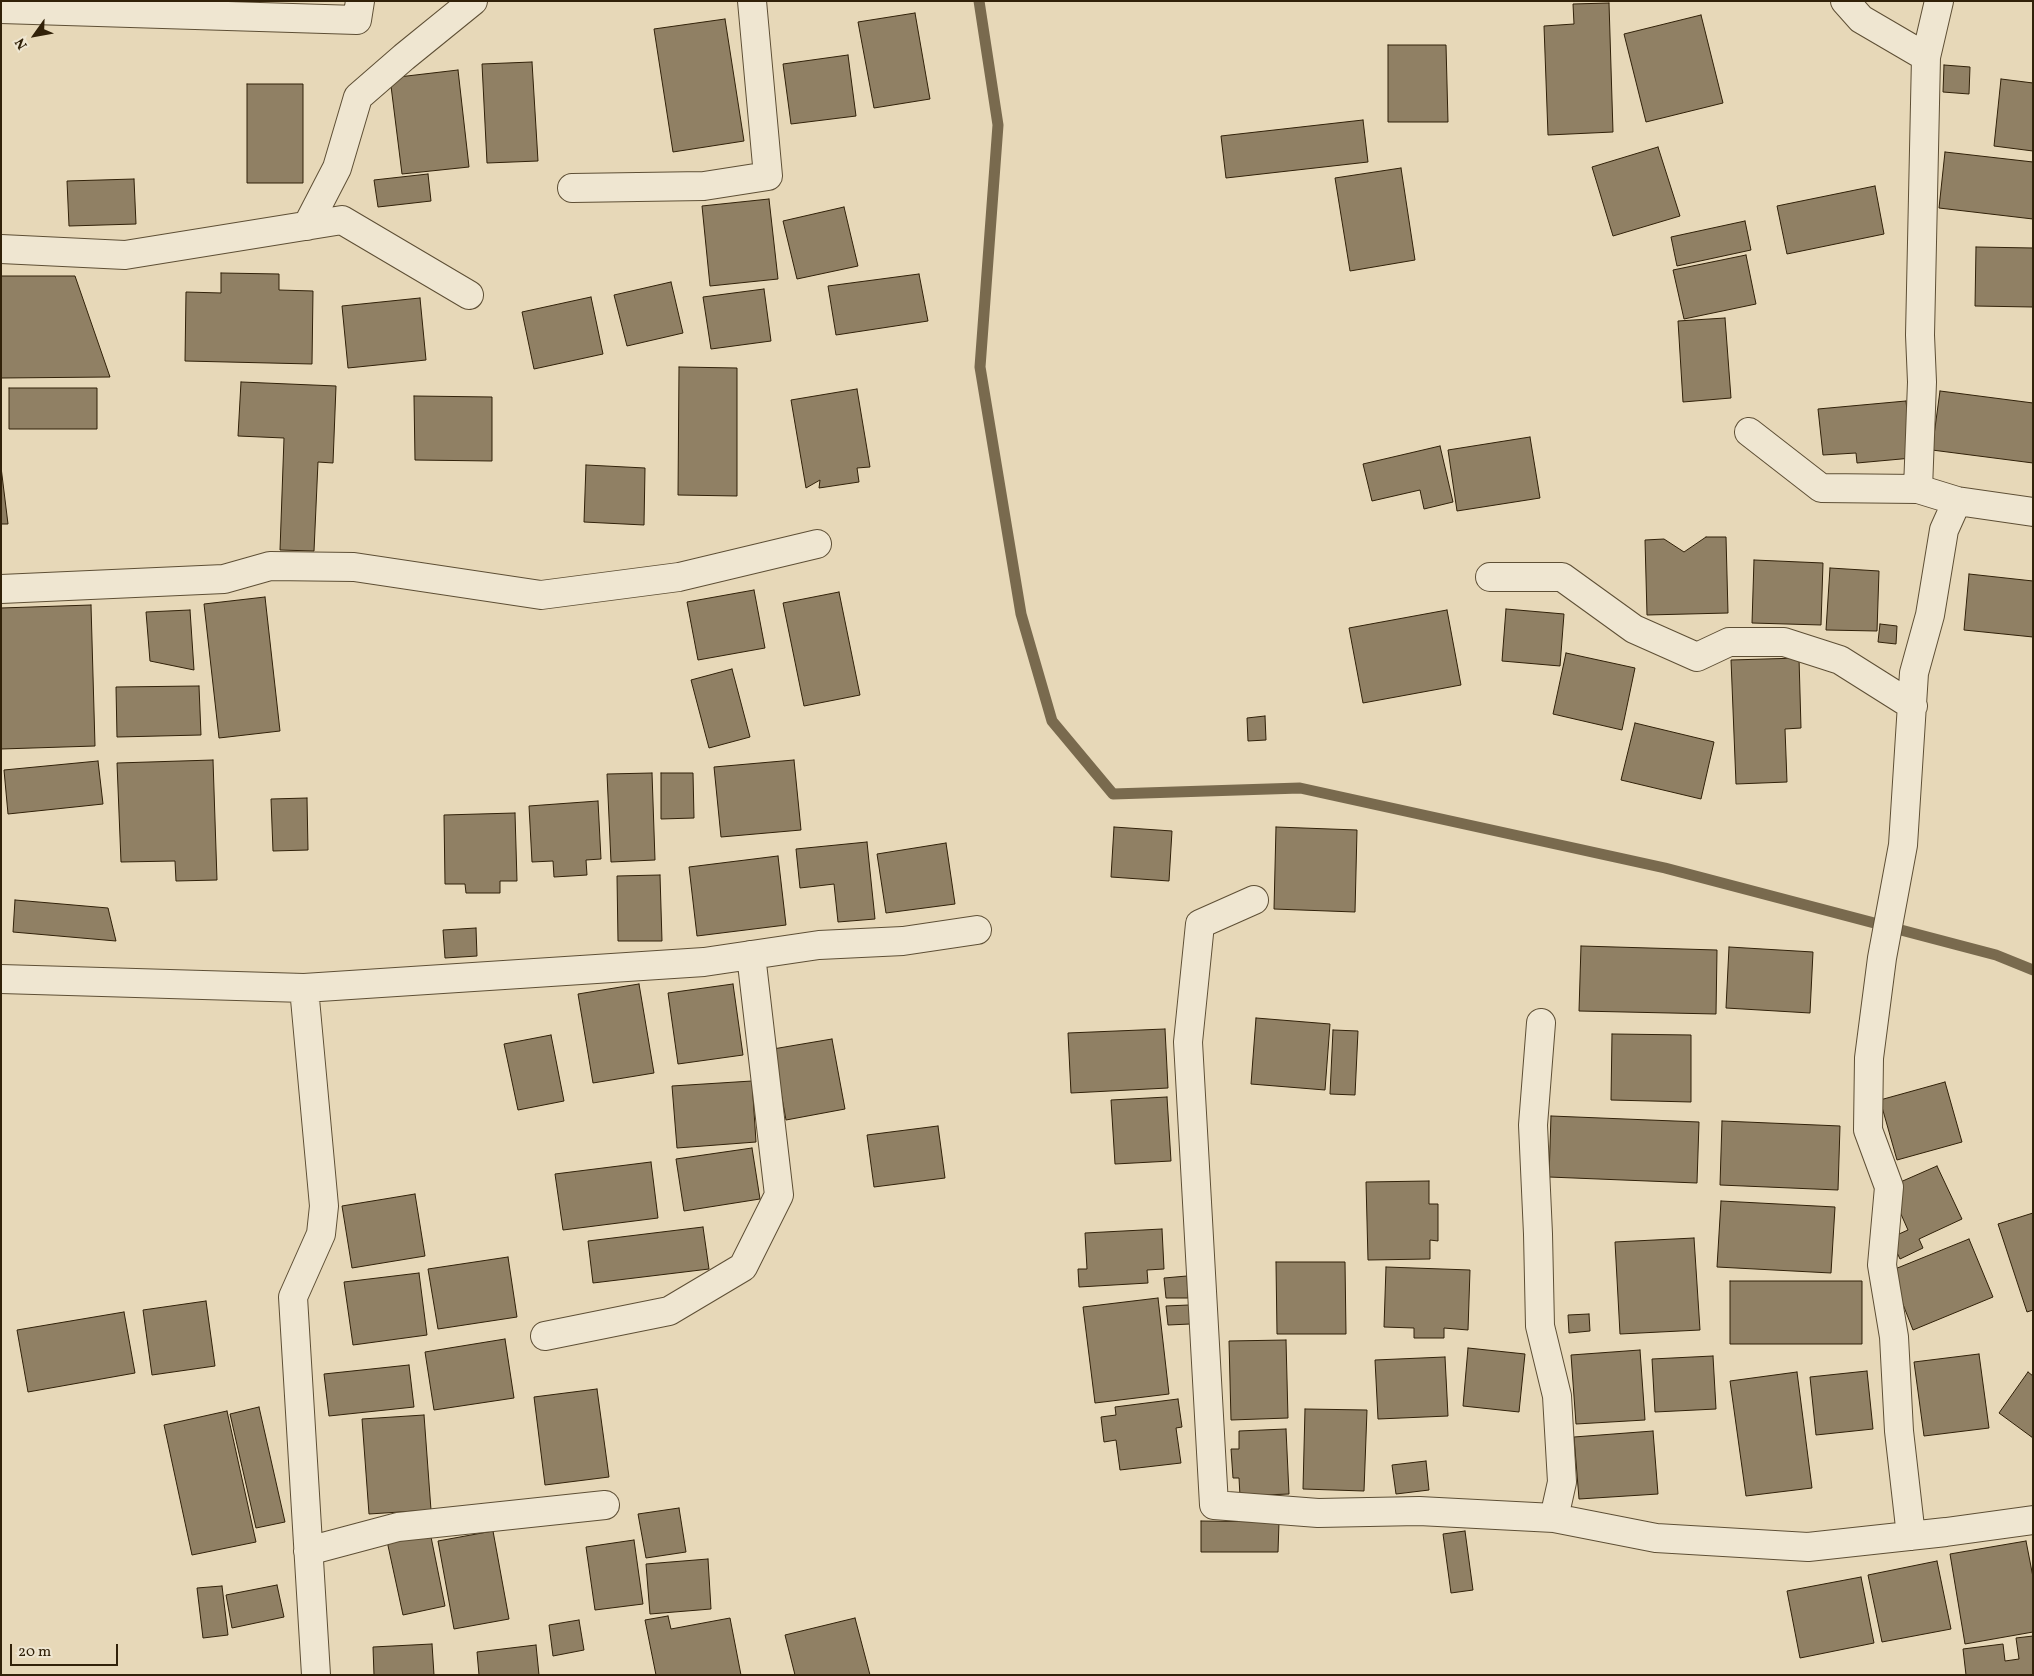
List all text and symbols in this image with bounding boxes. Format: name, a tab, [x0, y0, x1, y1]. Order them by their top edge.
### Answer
north arrow	[10, 10, 60, 60]
text: N	[11, 34, 33, 53]
scale bar	[12, 1634, 120, 1666]
text: 20 m	[18, 1642, 51, 1663]

